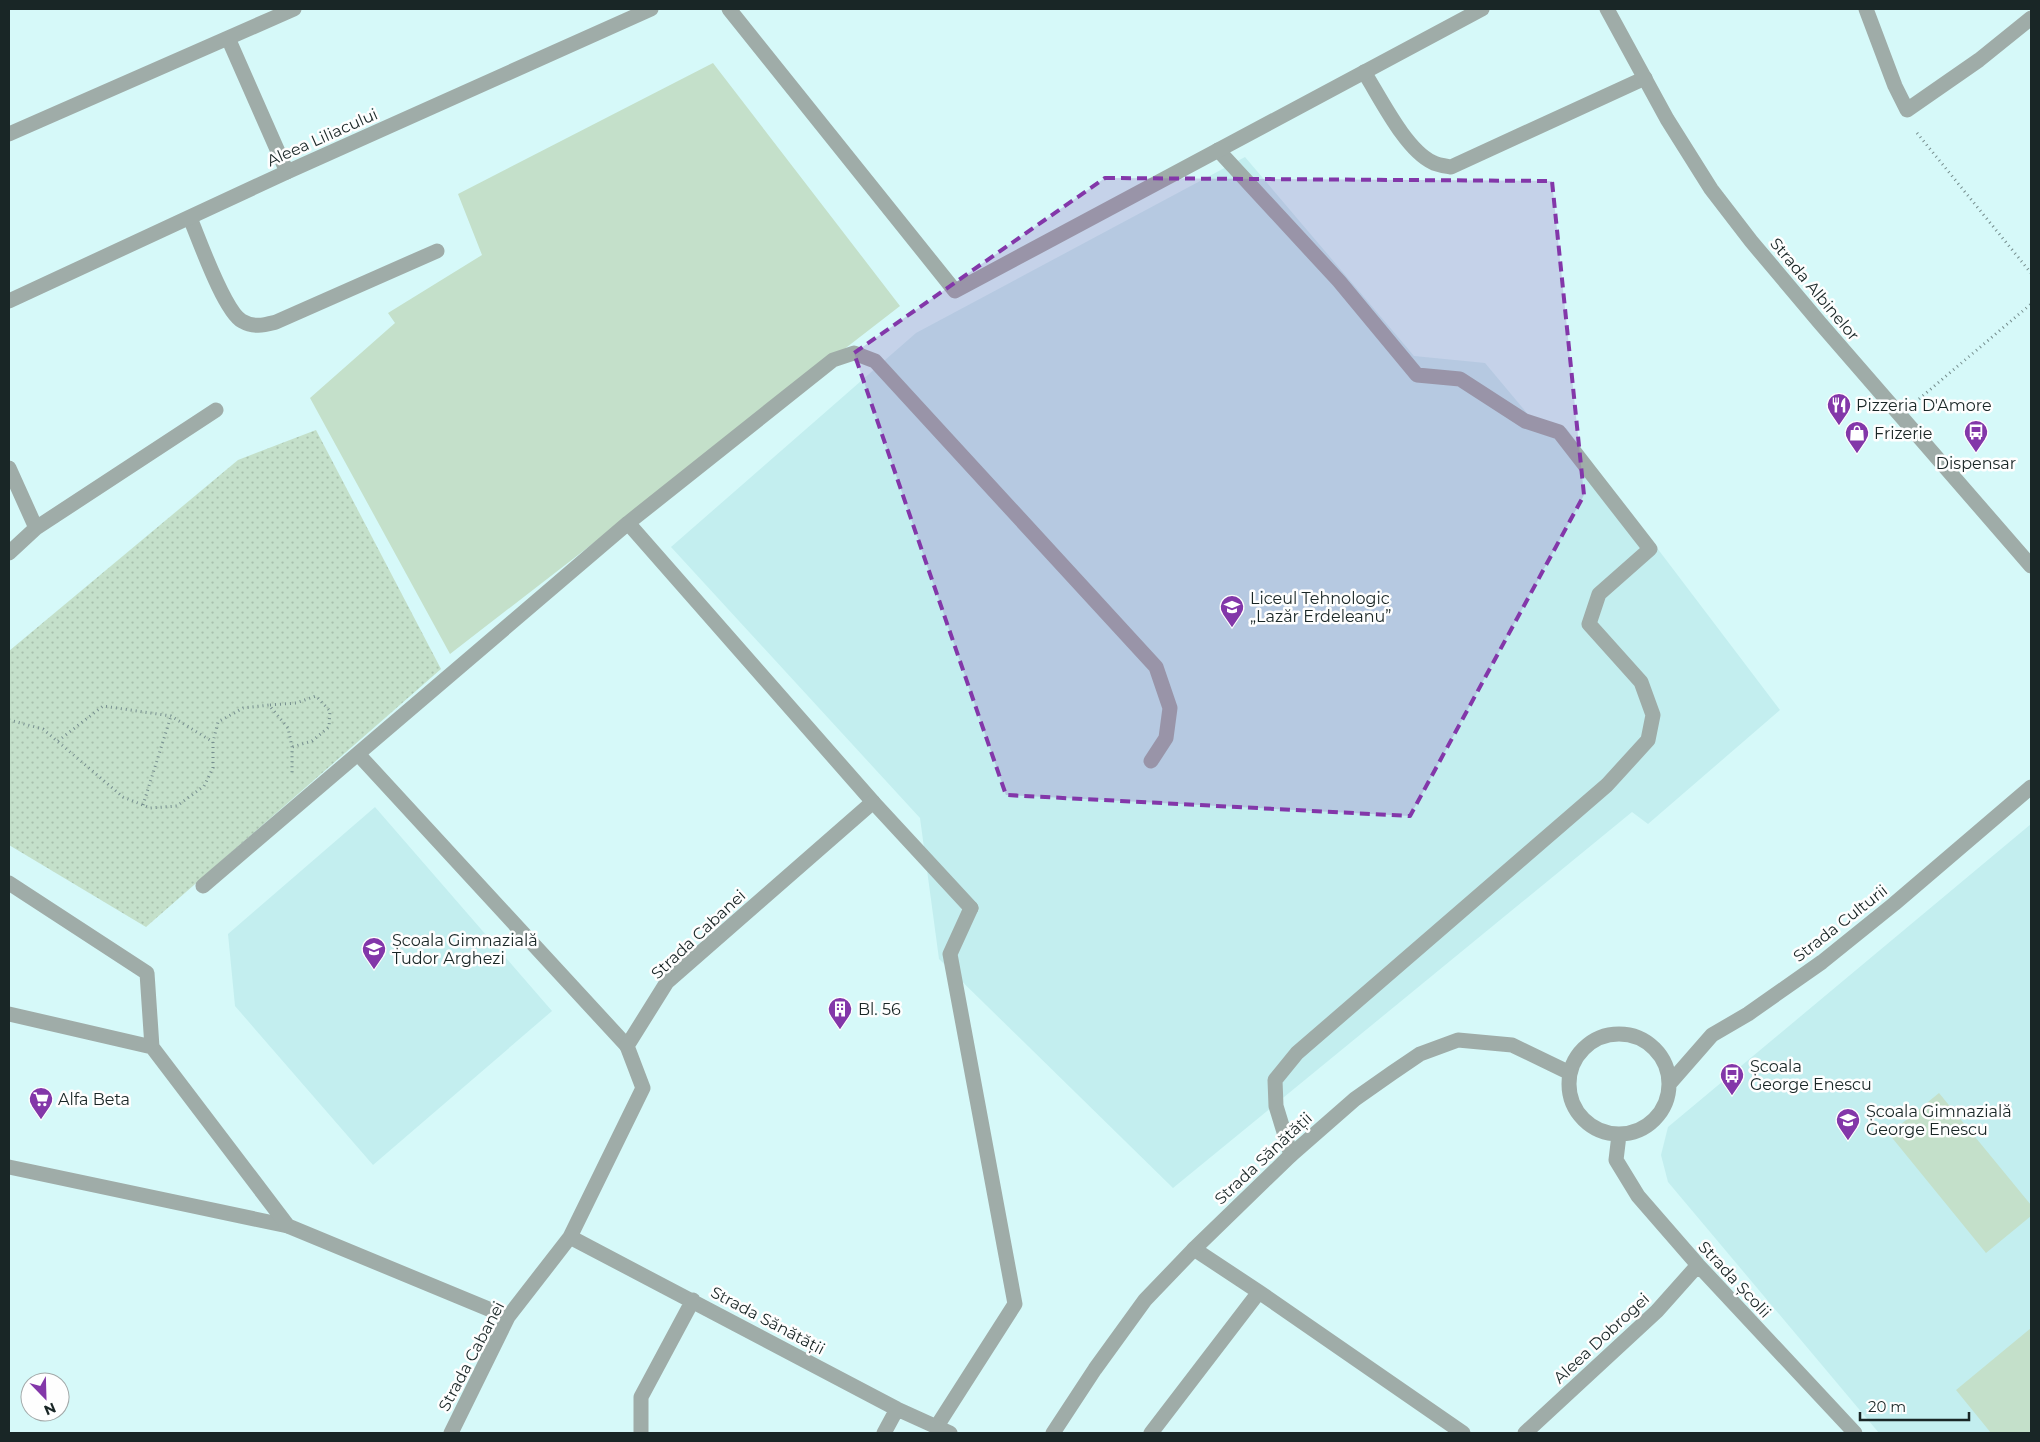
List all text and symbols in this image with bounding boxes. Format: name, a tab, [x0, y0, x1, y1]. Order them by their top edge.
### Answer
street label: Aleea Liliacului	[264, 104, 381, 170]
street label: Strada Albinelor	[1766, 234, 1863, 345]
restaurant icon: Pizzeria D'Amore	[1826, 392, 1852, 426]
place label: Pizzeria D'Amore	[1856, 396, 1992, 415]
bus stop icon: Dispensar	[1963, 419, 1989, 453]
shop icon: Frizerie	[1844, 420, 1870, 454]
place label: Frizerie	[1874, 424, 1933, 443]
place label: Dispensar	[1936, 454, 2016, 473]
place label: Liceul Tehnologic „Lazăr Erdeleanu”	[1250, 589, 1391, 626]
school or university icon: Liceul Tehnologic „Lazăr Erdeleanu”	[1219, 594, 1245, 628]
street label: Strada Culturii	[1789, 881, 1891, 966]
street label: Strada Cabanei	[647, 886, 749, 983]
place label: Școala Gimnazială Tudor Arghezi	[392, 931, 538, 968]
school or university icon: Școala Gimnazială Tudor Arghezi	[361, 936, 387, 970]
building icon: Bl. 56	[827, 996, 853, 1030]
place label: Bl. 56	[858, 1000, 901, 1019]
place label: Școala George Enescu	[1750, 1057, 1872, 1094]
bus stop icon: Școala George Enescu	[1719, 1062, 1745, 1096]
supermarket icon: Alfa Beta	[28, 1086, 54, 1120]
place label: Alfa Beta	[58, 1090, 130, 1109]
place label: Școala Gimnazială George Enescu	[1866, 1102, 2012, 1139]
school or university icon: Școala Gimnazială George Enescu	[1835, 1107, 1861, 1141]
street label: Strada Sănătății	[1211, 1108, 1317, 1209]
street label: Strada Școlii	[1694, 1237, 1775, 1322]
street label: Strada Sănătății	[707, 1282, 828, 1359]
street label: Aleea Dobrogei	[1550, 1289, 1653, 1388]
street label: Strada Cabanei	[434, 1298, 508, 1414]
north arrow	[20, 1372, 70, 1422]
scale bar	[1860, 1390, 1969, 1422]
text: 20 m	[1868, 1397, 1906, 1416]
text: N	[41, 1398, 59, 1419]

